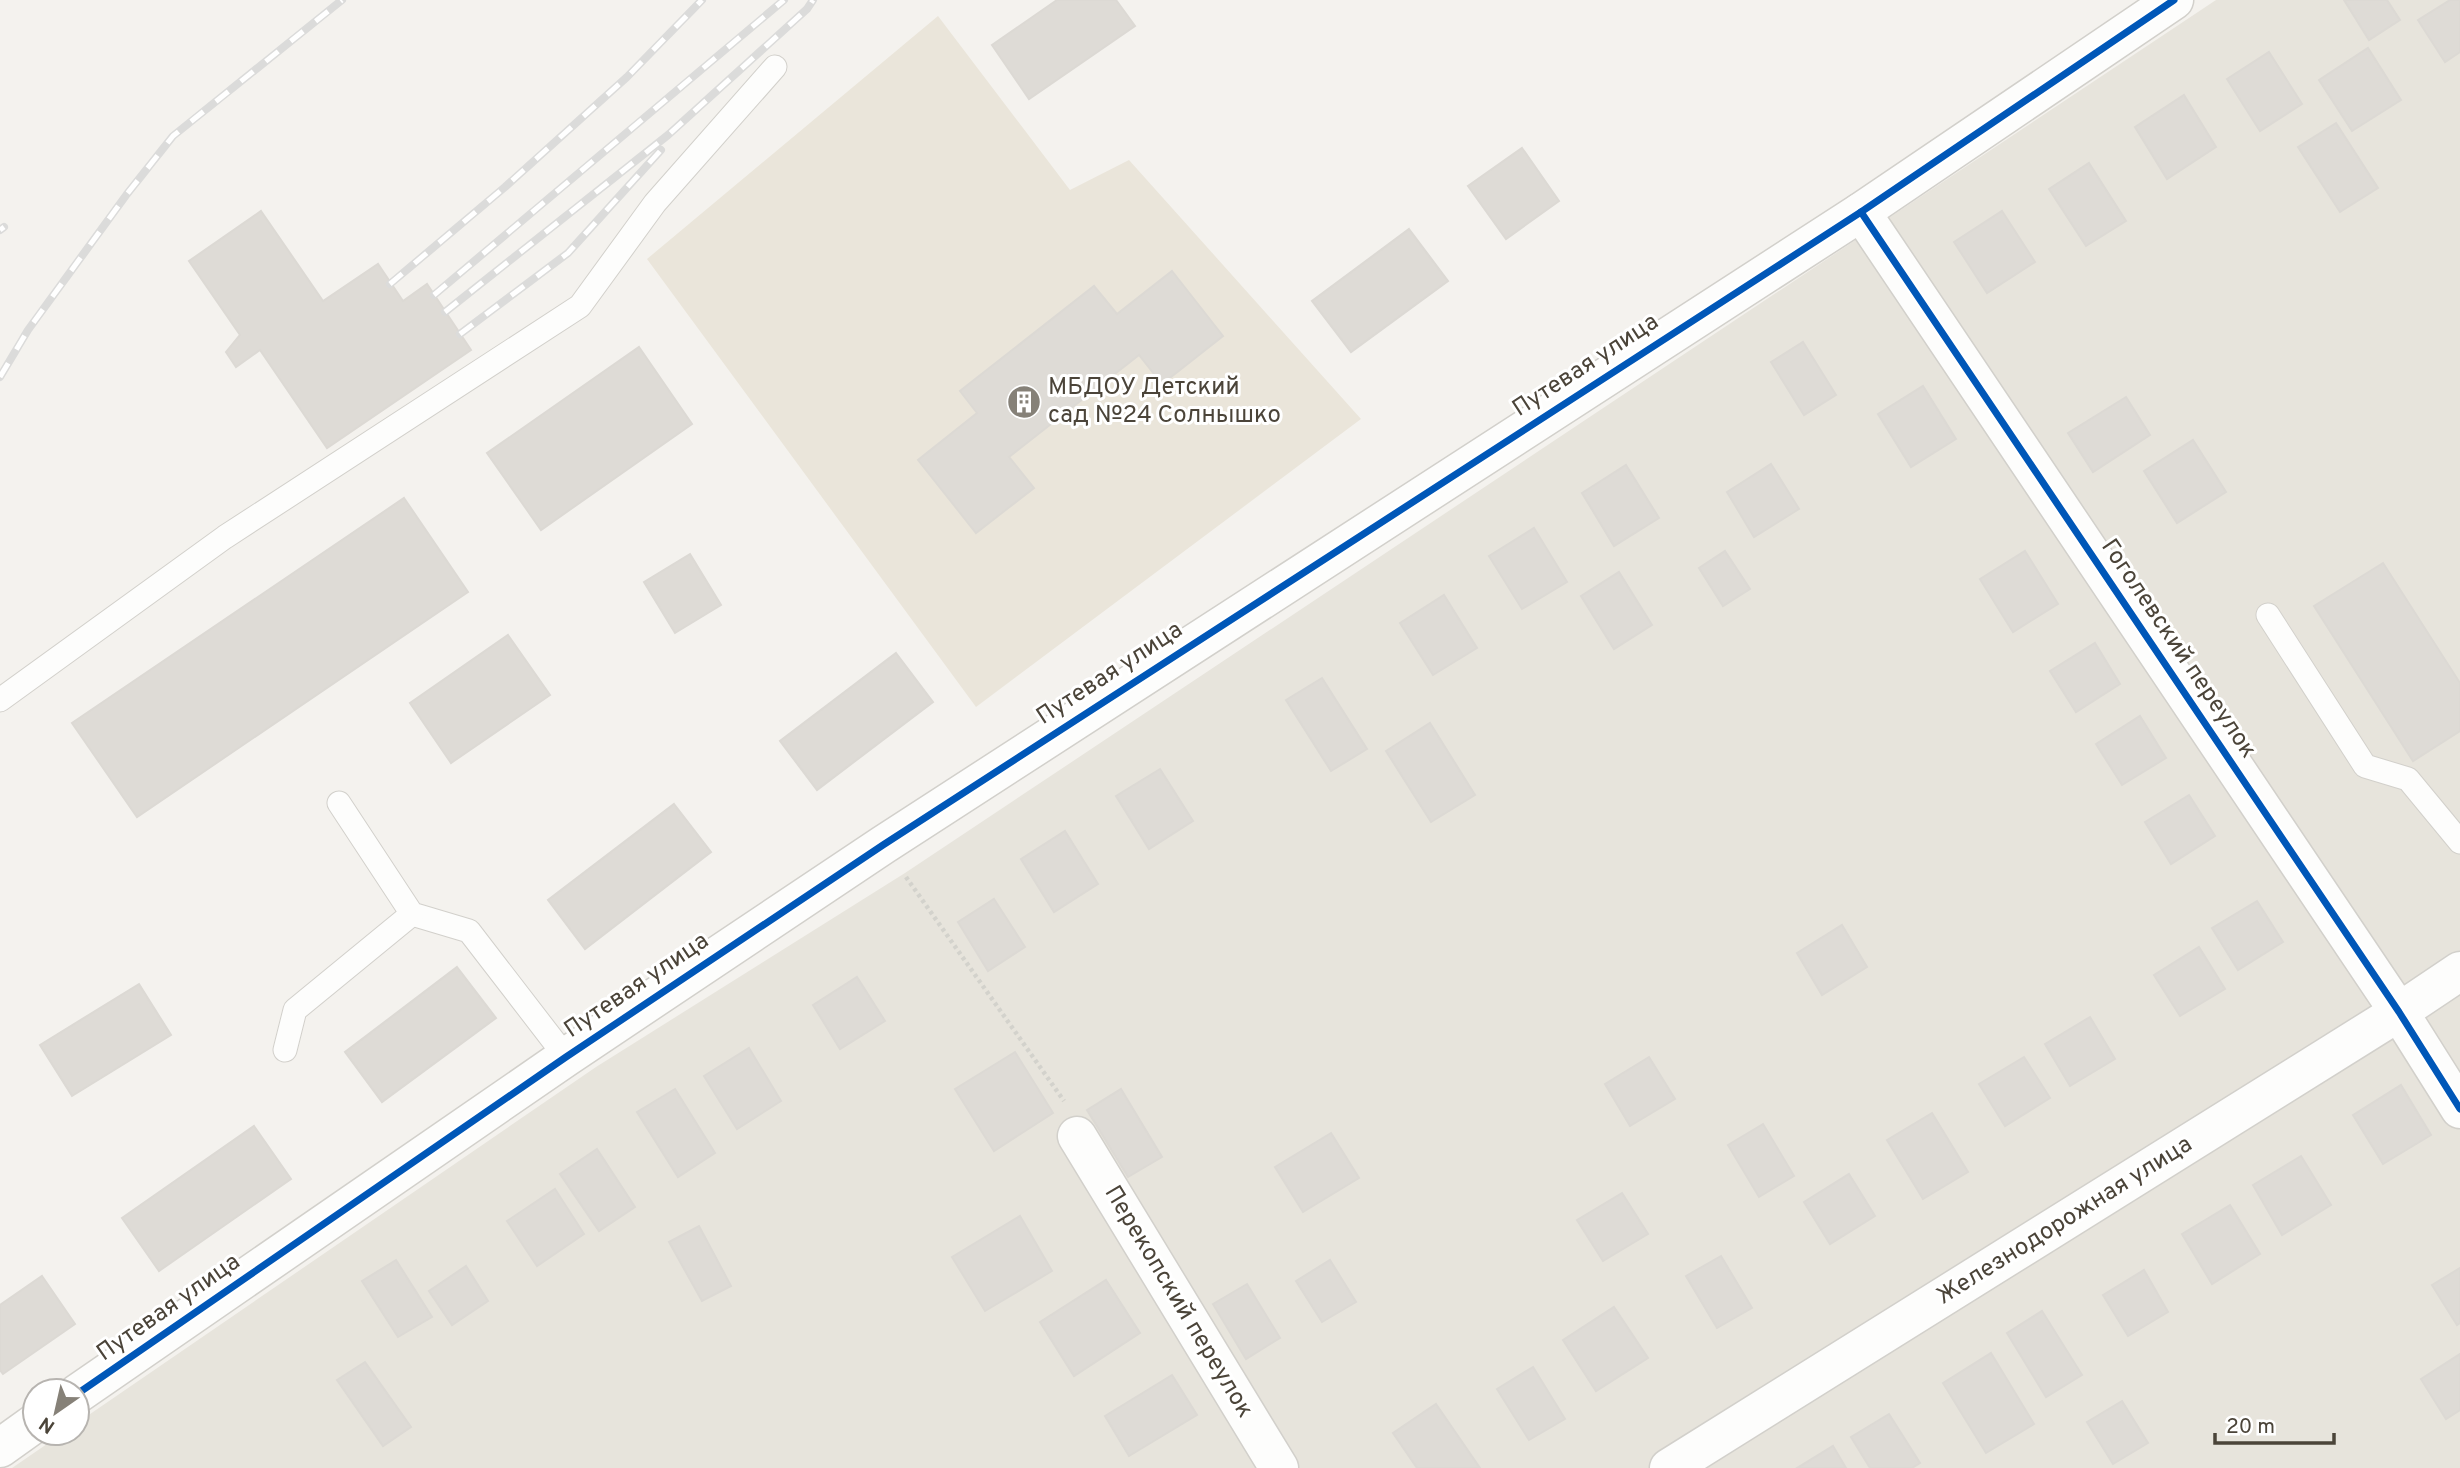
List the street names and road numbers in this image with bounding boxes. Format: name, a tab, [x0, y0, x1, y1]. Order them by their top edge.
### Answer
street label: Путевая улица	[1507, 308, 1665, 424]
street label: Гоголевский переулок	[2093, 534, 2263, 764]
street label: Путевая улица	[1031, 616, 1189, 732]
street label: Путевая улица	[559, 927, 715, 1045]
street label: Железнодорожная улица	[1932, 1130, 2198, 1312]
street label: Перекопский переулок	[1097, 1180, 1259, 1424]
street label: Путевая улица	[92, 1247, 246, 1369]

